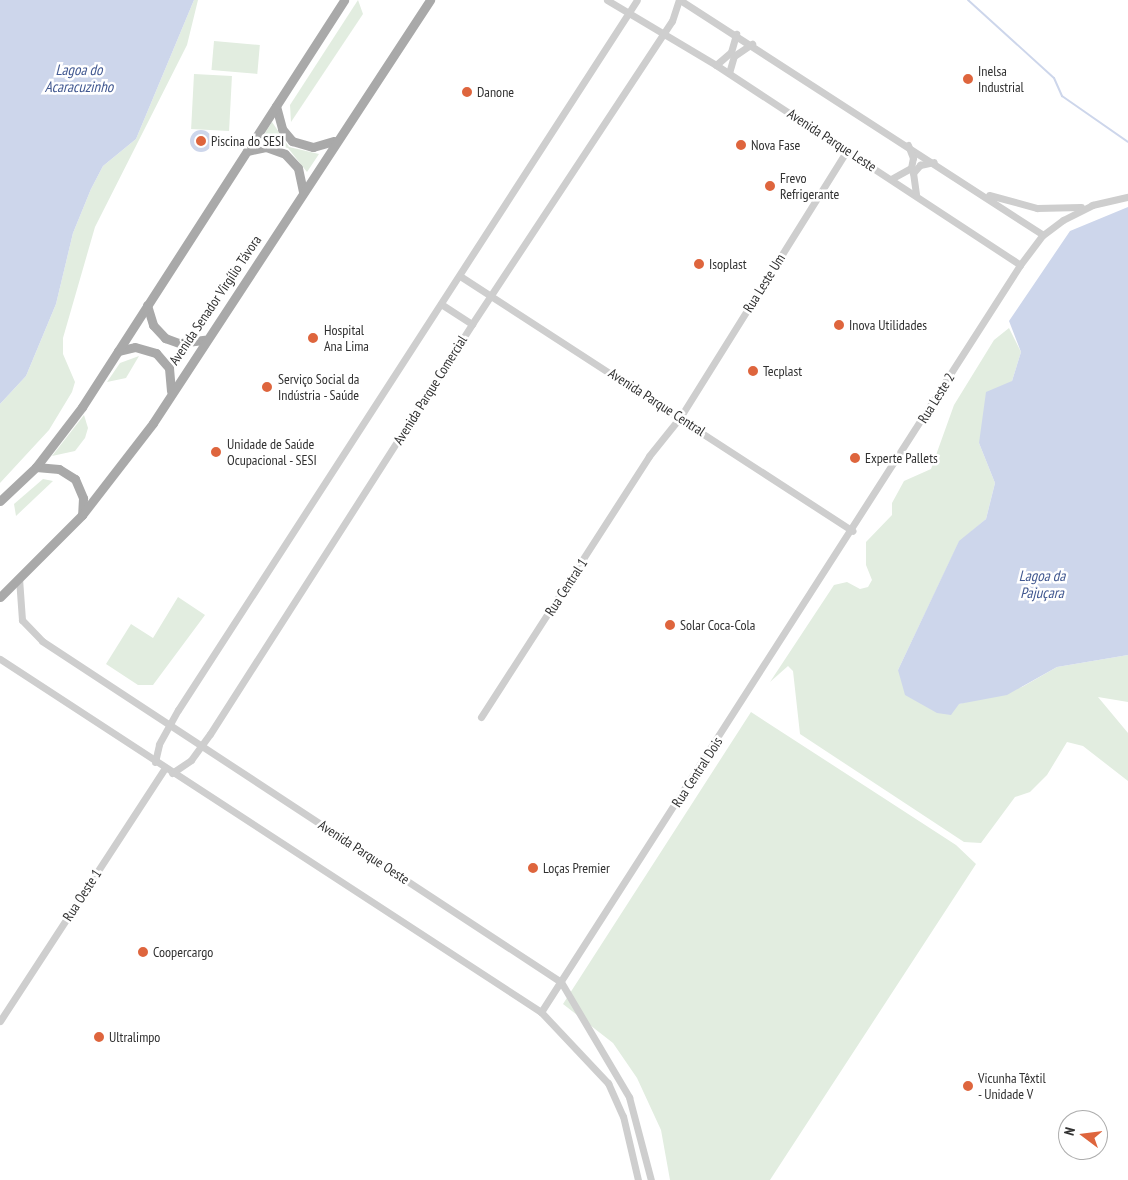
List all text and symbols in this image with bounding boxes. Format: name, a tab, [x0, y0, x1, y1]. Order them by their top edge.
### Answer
water label: Lagoa do Acaracuzinho	[45, 60, 113, 95]
place label: Inelsa Industrial	[978, 63, 1024, 95]
marker: Inelsa Industrial	[962, 73, 974, 85]
place label: Danone	[477, 84, 514, 100]
marker: Danone	[461, 86, 473, 98]
street label: Avenida Parque Leste	[784, 105, 880, 175]
place label: Piscina do SESI	[211, 133, 284, 149]
marker: Piscina do SESI	[195, 135, 207, 147]
place label: Nova Fase	[751, 137, 800, 153]
marker: Nova Fase	[735, 139, 747, 151]
place label: Frevo Refrigerante	[780, 170, 839, 202]
marker: Frevo Refrigerante	[764, 180, 776, 192]
street label: Avenida Senador Virgílio Távora	[165, 232, 265, 368]
street label: Rua Leste Um	[739, 251, 789, 315]
place label: Isoplast	[709, 256, 747, 272]
marker: Isoplast	[693, 258, 705, 270]
place label: Inova Utilidades	[849, 317, 927, 333]
marker: Inova Utilidades	[833, 319, 845, 331]
place label: Hospital Ana Lima	[324, 322, 369, 354]
marker: Hospital Ana Lima	[306, 331, 320, 345]
street label: Avenida Parque Comercial	[390, 332, 470, 448]
place label: Tecplast	[763, 363, 802, 379]
street label: Avenida Parque Central	[605, 364, 709, 440]
marker: Tecplast	[747, 365, 759, 377]
street label: Rua Leste 2	[914, 370, 958, 426]
place label: Serviço Social da Indústria - Saúde	[278, 371, 360, 404]
marker: Serviço Social da Indústria - Saúde	[260, 380, 274, 394]
place label: Unidade de Saúde Ocupacional - SESI	[227, 436, 318, 468]
marker: Unidade de Saúde Ocupacional - SESI	[209, 445, 223, 459]
place label: Experte Pallets	[865, 450, 938, 466]
marker: Experte Pallets	[849, 452, 861, 464]
street label: Rua Central 1	[541, 555, 591, 619]
water label: Lagoa da Pajuçara	[1019, 566, 1065, 601]
place label: Solar Coca-Cola	[680, 617, 755, 633]
marker: Solar Coca-Cola	[664, 619, 676, 631]
street label: Rua Central Dois	[668, 734, 726, 810]
street label: Avenida Parque Oeste	[315, 816, 413, 888]
place label: Loças Premier	[543, 860, 610, 876]
marker: Loças Premier	[527, 862, 539, 874]
street label: Rua Oeste 1	[59, 866, 105, 924]
place label: Coopercargo	[153, 944, 213, 960]
marker: Coopercargo	[137, 946, 149, 958]
place label: Ultralimpo	[109, 1029, 160, 1045]
marker: Ultralimpo	[93, 1031, 105, 1043]
place label: Vicunha Têxtil - Unidade V	[978, 1070, 1046, 1102]
marker: Vicunha Têxtil - Unidade V	[962, 1080, 974, 1092]
north arrow	[1058, 1110, 1108, 1160]
text: N	[1060, 1125, 1079, 1137]

